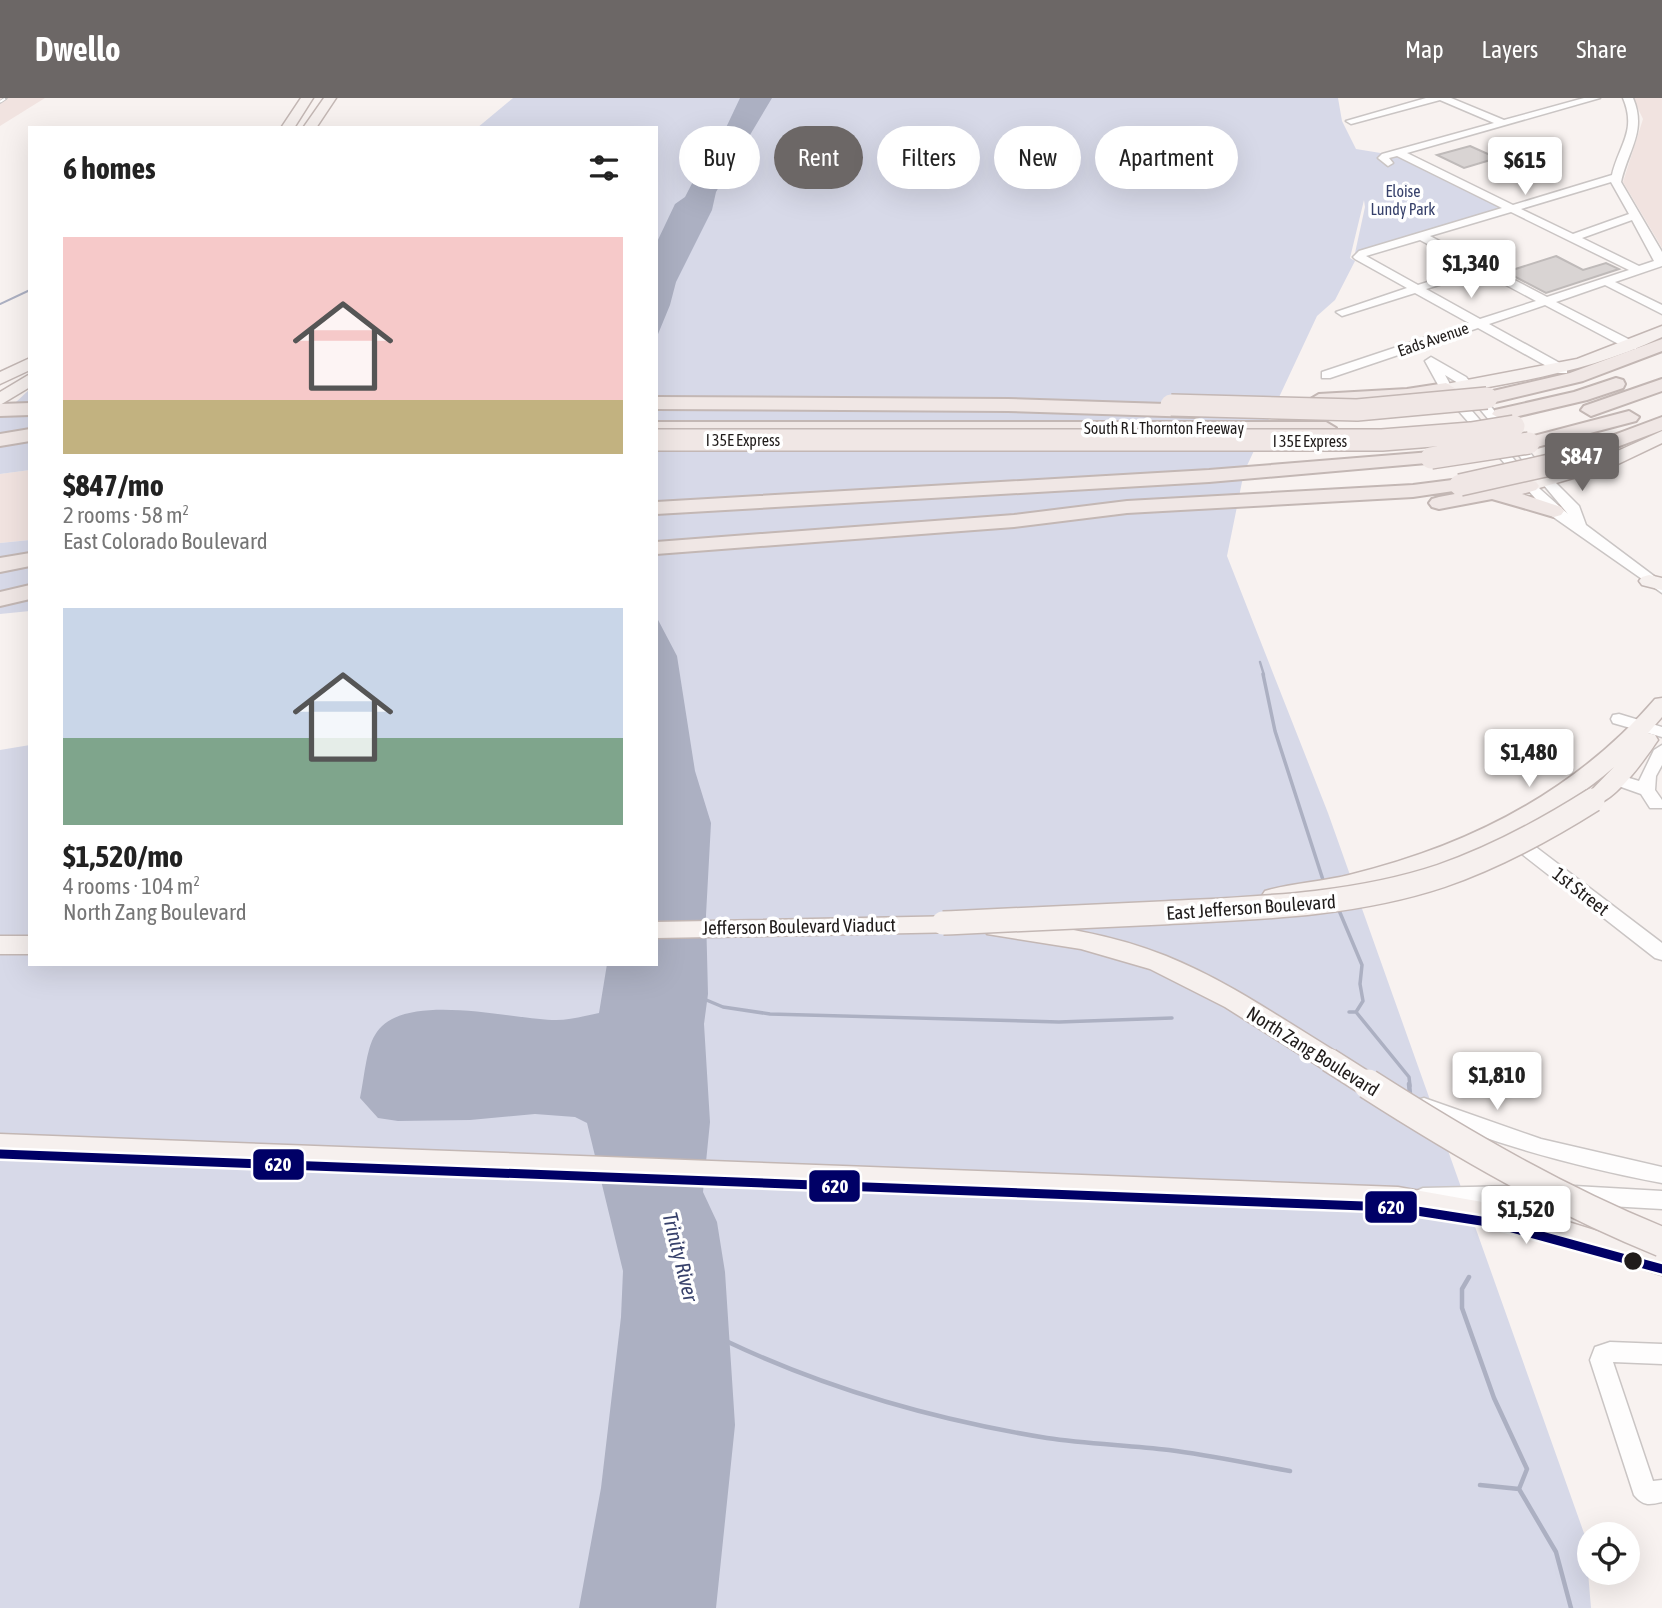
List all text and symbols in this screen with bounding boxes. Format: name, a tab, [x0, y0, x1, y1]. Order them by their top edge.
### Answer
text: Dwello	[35, 30, 121, 68]
text: Map	[1405, 36, 1444, 63]
text: Layers	[1482, 36, 1538, 63]
text: Share	[1576, 36, 1627, 63]
chip: Buy	[679, 126, 760, 189]
chip: Rent	[774, 126, 863, 189]
chip: Filters	[877, 126, 980, 189]
chip: New	[994, 126, 1081, 189]
chip: Apartment	[1095, 126, 1238, 189]
pin: $615	[1484, 138, 1566, 197]
text: $615	[1504, 147, 1546, 173]
icon: filters	[585, 149, 623, 187]
text: 6 homes	[63, 151, 156, 185]
park label: Eloise Lundy Park	[1371, 182, 1435, 219]
pin: $1,340	[1414, 240, 1528, 300]
text: $1,340	[1443, 250, 1500, 276]
icon: home	[280, 283, 406, 409]
street label: Eads Avenue	[1395, 318, 1471, 360]
street label: South R L Thornton Freeway	[1084, 419, 1244, 438]
street label: I 35E Express	[706, 431, 781, 450]
street label: I 35E Express	[1273, 432, 1348, 451]
pin: $847	[1541, 434, 1623, 493]
text: $847	[1561, 443, 1603, 469]
text: $847/mo	[63, 468, 164, 502]
text: 2 rooms · 58 m²	[63, 502, 189, 528]
text: East Colorado Boulevard	[63, 528, 268, 554]
icon: home	[280, 654, 406, 780]
pin: $1,480	[1472, 730, 1586, 789]
text: $1,480	[1501, 739, 1558, 765]
text: $1,520/mo	[63, 839, 183, 873]
street label: 1st Street	[1548, 862, 1614, 920]
text: 4 rooms · 104 m²	[63, 873, 200, 899]
street label: East Jefferson Boulevard	[1165, 890, 1337, 924]
text: North Zang Boulevard	[63, 899, 247, 925]
street label: Jefferson Boulevard Viaduct	[702, 913, 896, 939]
street label: North Zang Boulevard	[1243, 1001, 1383, 1101]
pin: $1,810	[1440, 1052, 1554, 1112]
text: $1,810	[1469, 1062, 1526, 1088]
line badge: 620	[252, 1148, 305, 1181]
text: 620	[265, 1153, 291, 1175]
line badge: 620	[808, 1169, 861, 1203]
text: 620	[822, 1175, 848, 1197]
pin: $1,520	[1469, 1186, 1583, 1246]
line badge: 620	[1364, 1190, 1418, 1224]
text: 620	[1378, 1196, 1404, 1218]
text: $1,520	[1498, 1196, 1555, 1222]
water label: Trinity River	[658, 1210, 704, 1305]
unlabelled marker	[1622, 1250, 1644, 1272]
map controls	[1577, 1522, 1640, 1585]
button: locate	[1577, 1522, 1640, 1585]

